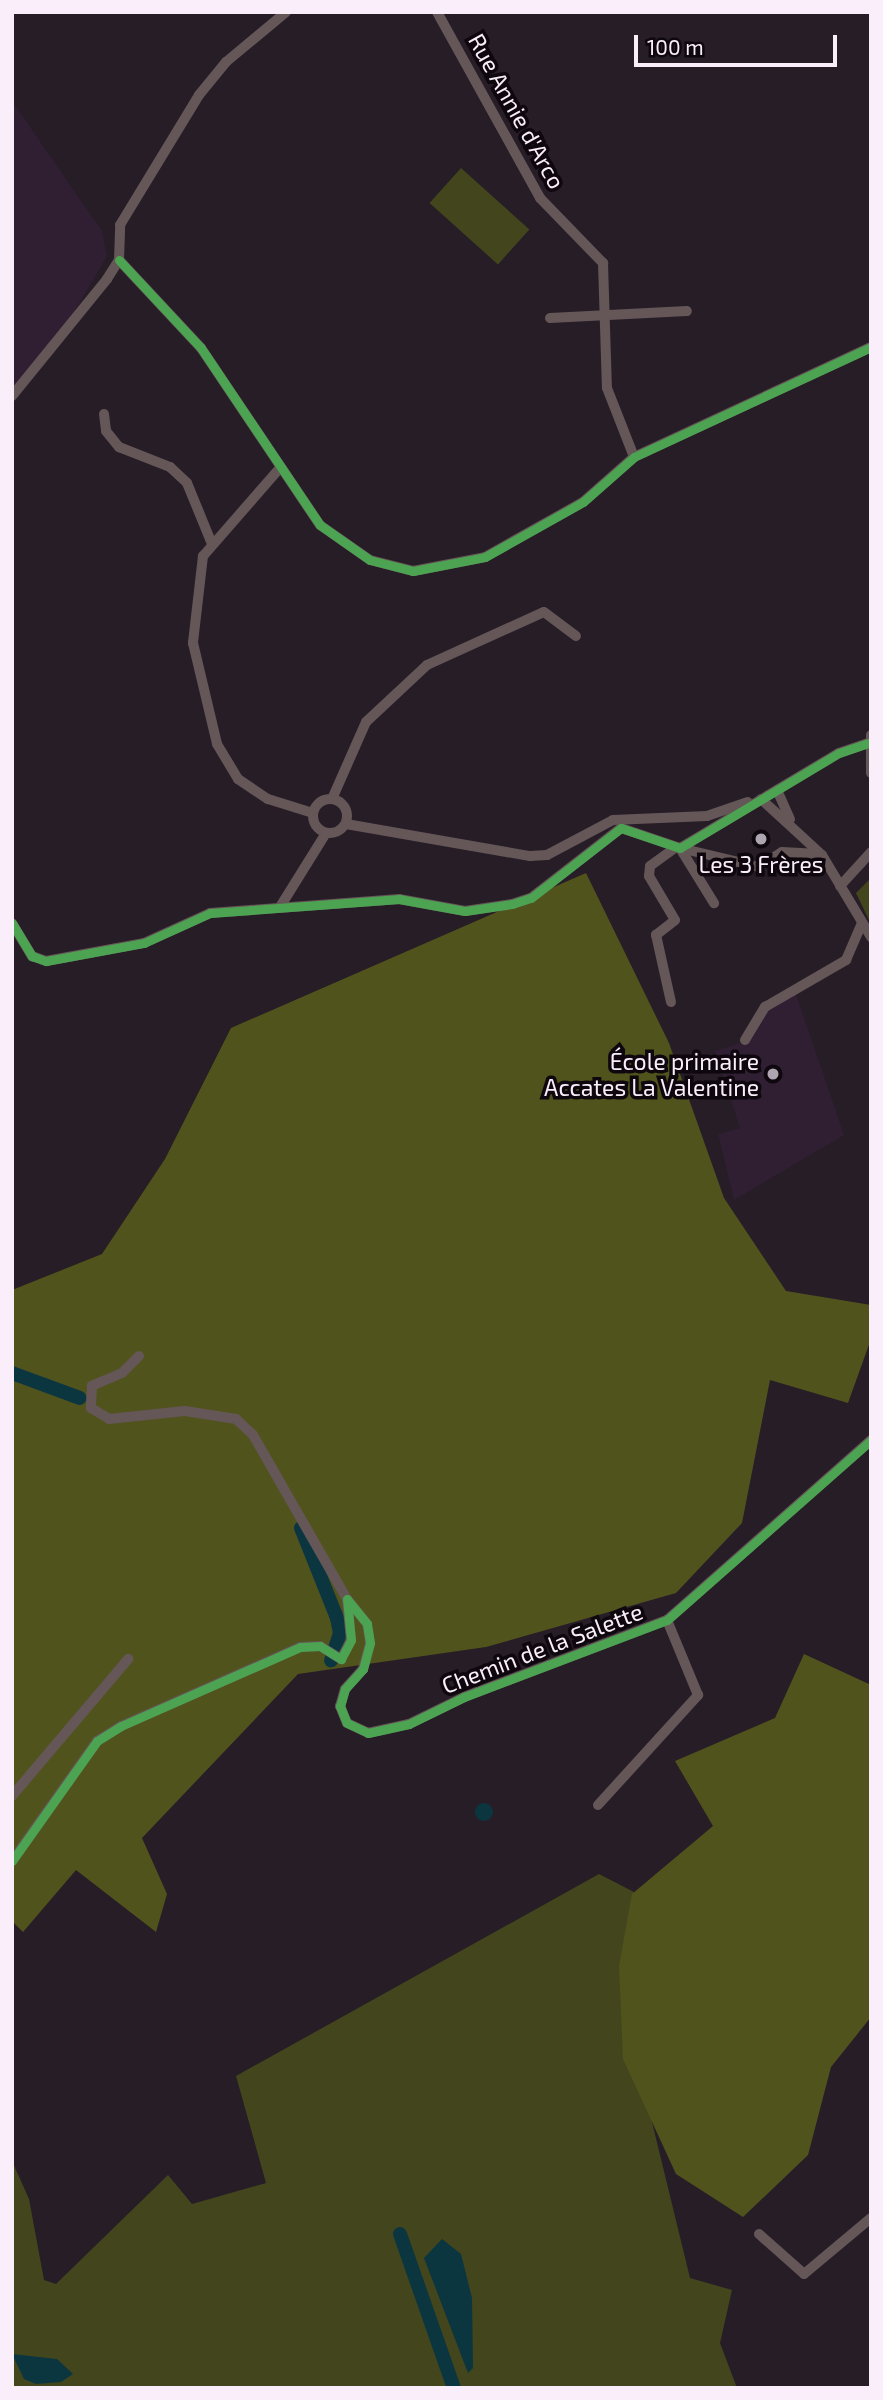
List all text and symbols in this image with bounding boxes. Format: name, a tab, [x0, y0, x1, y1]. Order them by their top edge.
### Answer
scale bar	[638, 21, 841, 65]
street label: Rue Annie d'Arco	[463, 28, 571, 194]
text: 100 m	[647, 34, 704, 59]
marker: Les 3 Frères	[753, 831, 769, 847]
place label: Les 3 Frères	[698, 850, 824, 878]
place label: École primaire Accates La Valentine	[544, 1047, 759, 1101]
marker: École primaire Accates La Valentine	[765, 1066, 781, 1082]
street label: Chemin de la Salette	[438, 1597, 646, 1699]

